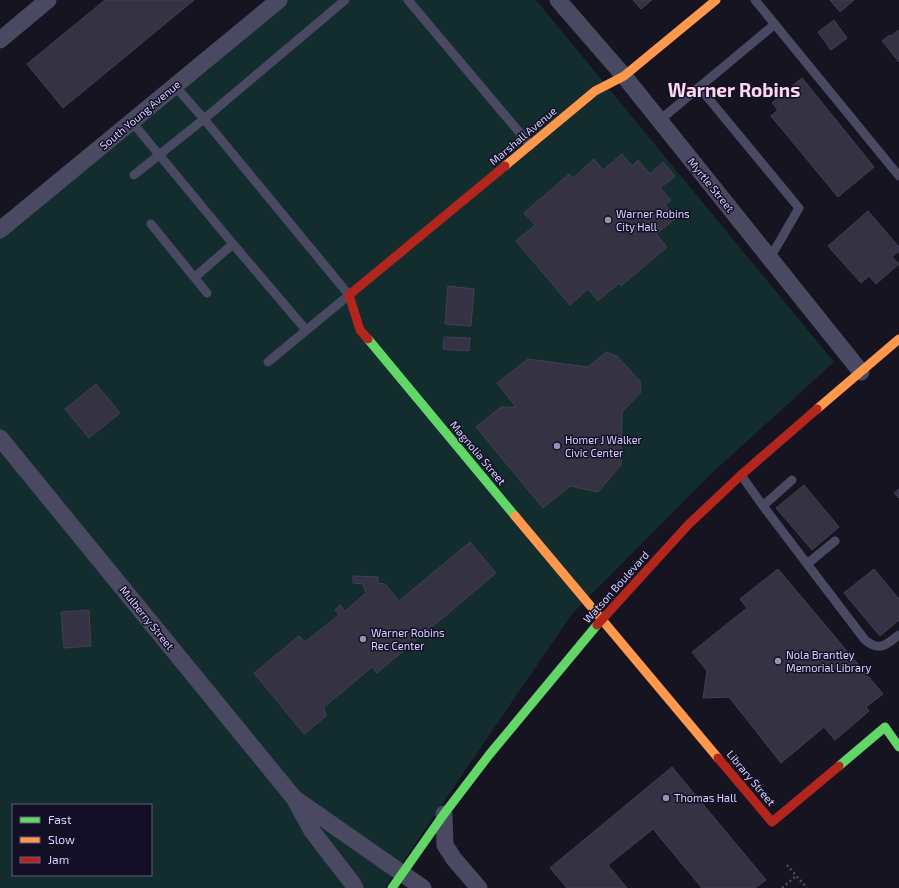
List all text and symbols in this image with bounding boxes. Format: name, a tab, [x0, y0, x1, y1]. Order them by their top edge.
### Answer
street label: South Young Avenue	[97, 77, 183, 152]
district label: Warner Robins	[668, 78, 800, 101]
street label: Marshall Avenue	[487, 104, 559, 167]
street label: Myrtle Street	[685, 155, 737, 215]
place label: Warner Robins City Hall	[616, 207, 690, 233]
marker: Warner Robins City Hall	[603, 215, 613, 225]
street label: Magnolia Street	[448, 418, 509, 487]
place label: Homer J Walker Civic Center	[565, 433, 643, 459]
marker: Homer J Walker Civic Center	[552, 441, 562, 451]
street label: Watson Boulevard	[580, 548, 651, 625]
street label: Mulberry Street	[118, 583, 177, 652]
place label: Warner Robins Rec Center	[371, 626, 445, 652]
marker: Warner Robins Rec Center	[358, 634, 368, 644]
place label: Nola Brantley Memorial Library	[786, 648, 872, 674]
marker: Nola Brantley Memorial Library	[773, 656, 783, 666]
street label: Library Street	[725, 747, 778, 808]
place label: Thomas Hall	[674, 791, 737, 804]
marker: Thomas Hall	[661, 793, 671, 803]
legend	[12, 804, 152, 876]
text: Fast	[48, 812, 72, 826]
text: Slow	[48, 832, 75, 846]
text: Jam	[48, 852, 69, 866]

